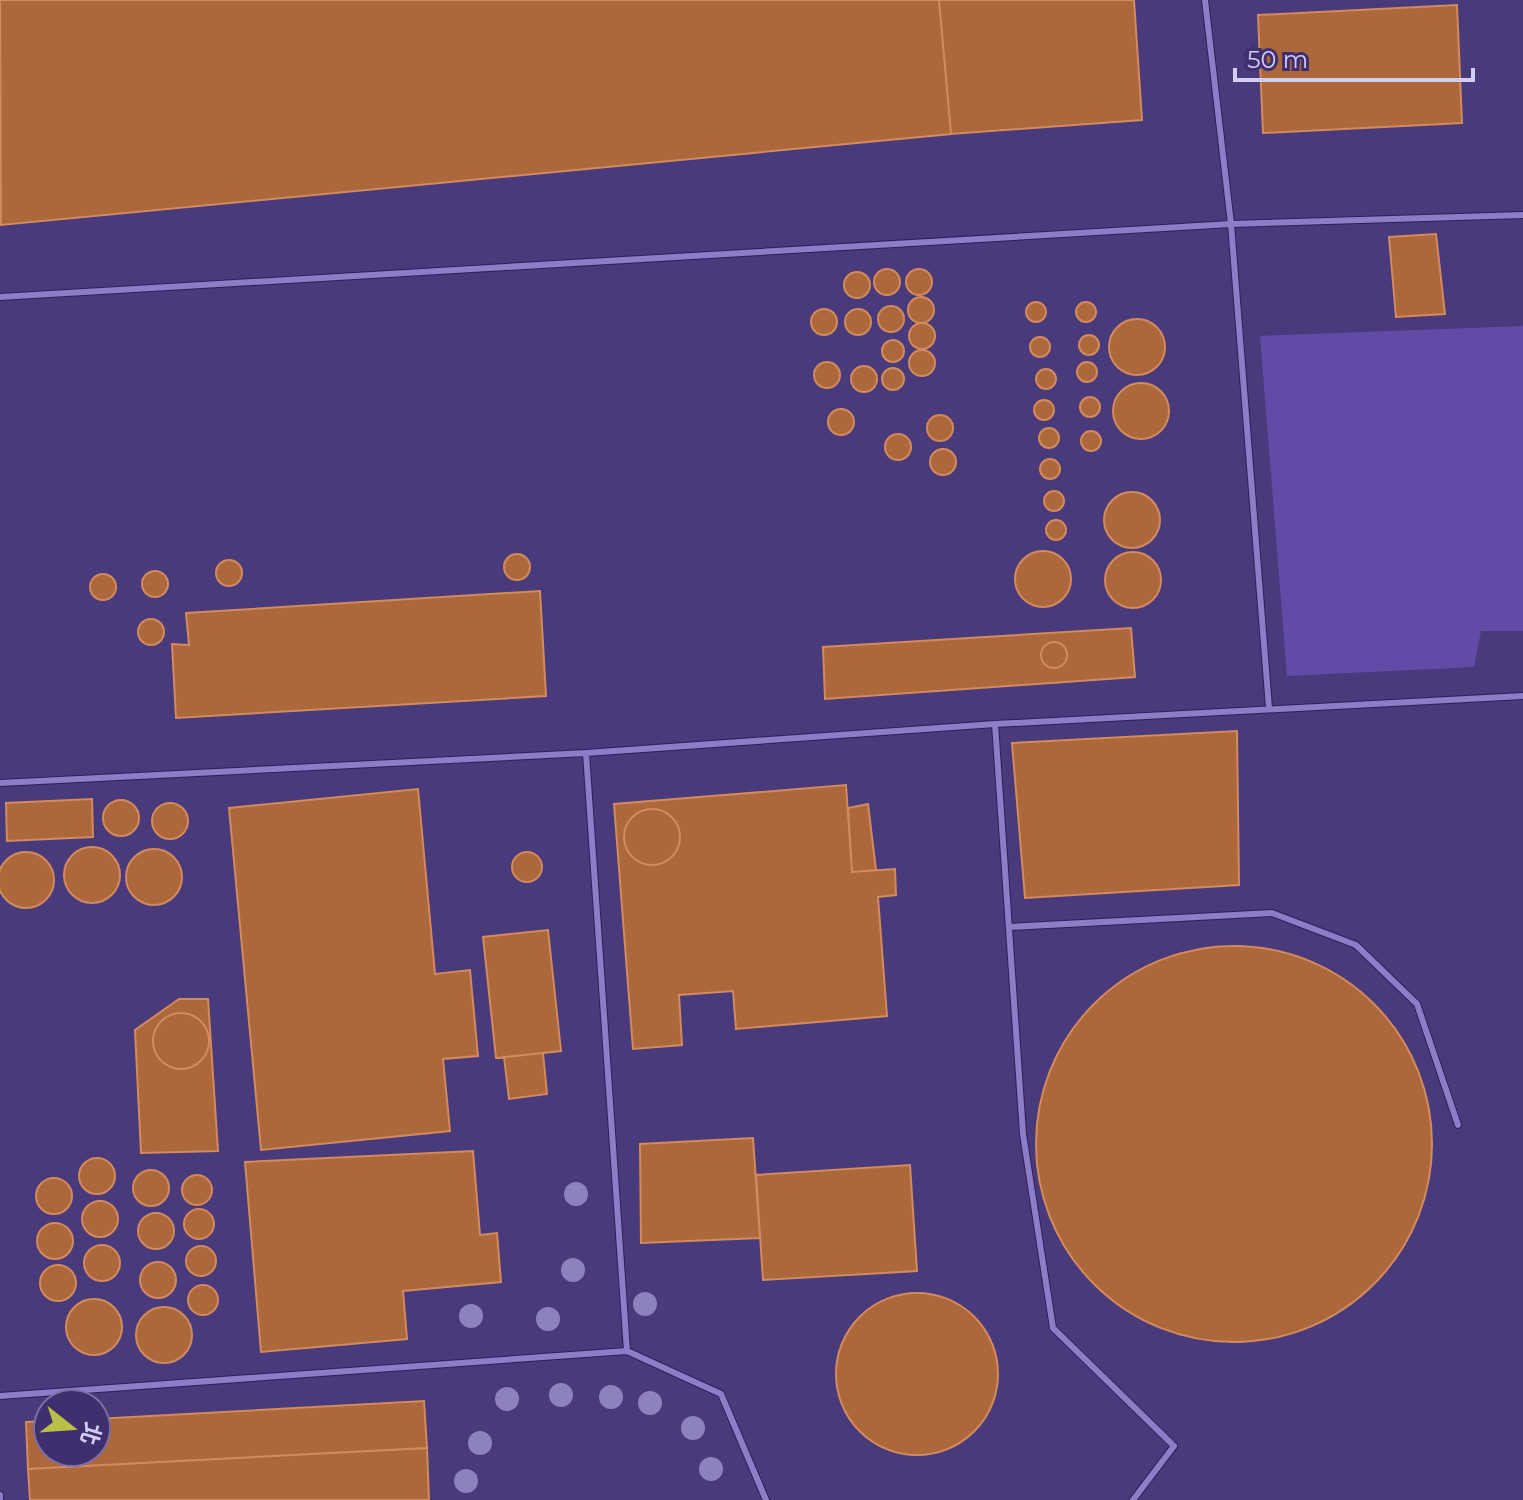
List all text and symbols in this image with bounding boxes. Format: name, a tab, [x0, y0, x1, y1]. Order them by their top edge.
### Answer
scale bar	[1235, 32, 1473, 82]
text: 50 m	[1247, 45, 1308, 74]
north arrow	[32, 1388, 112, 1468]
text: 北	[75, 1419, 107, 1448]

